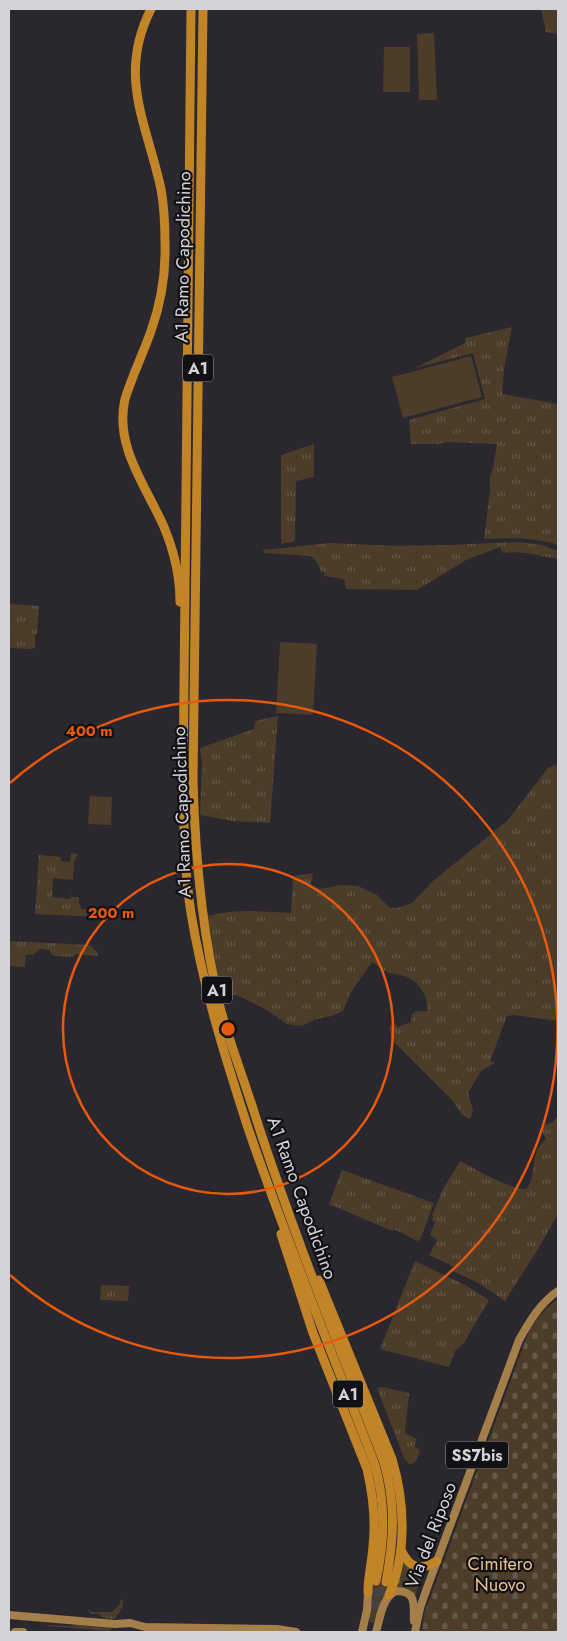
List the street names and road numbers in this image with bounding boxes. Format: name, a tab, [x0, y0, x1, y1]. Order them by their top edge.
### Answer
street label: A1 Ramo Capodichino	[169, 171, 197, 343]
road number: A1	[183, 354, 213, 382]
street label: A1 Ramo Capodichino	[166, 726, 198, 898]
road number: A1	[202, 976, 232, 1004]
street label: A1 Ramo Capodichino	[260, 1113, 344, 1283]
road number: A1	[333, 1380, 363, 1408]
road number: SS7bis	[446, 1442, 508, 1468]
street label: Via del Riposo	[399, 1478, 463, 1592]

